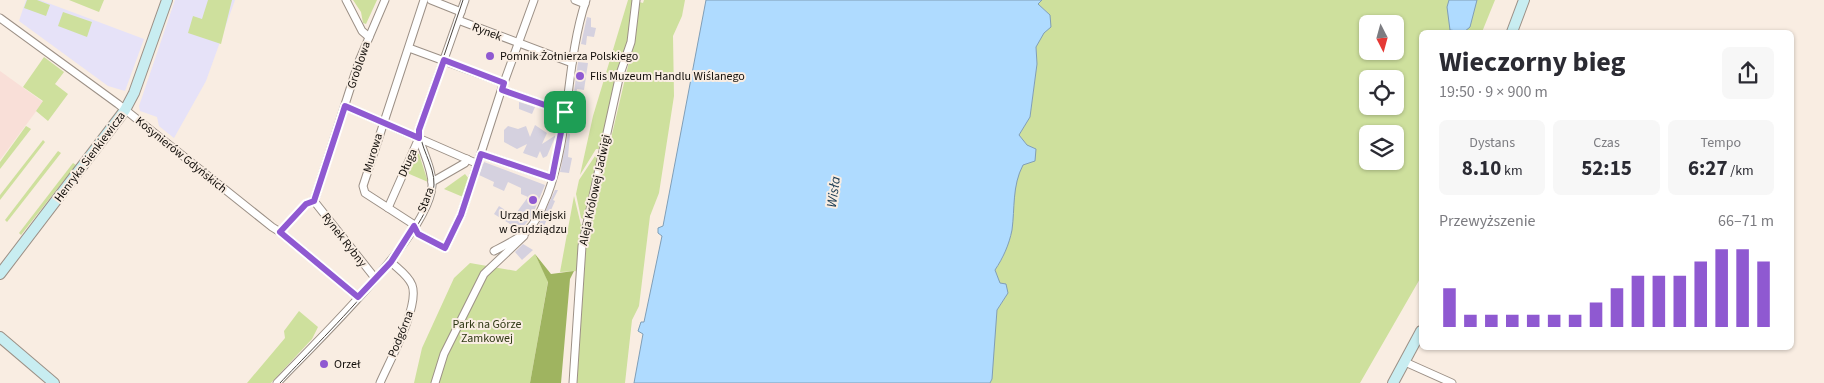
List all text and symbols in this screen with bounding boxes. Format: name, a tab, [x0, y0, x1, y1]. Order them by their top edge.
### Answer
north arrow	[1359, 15, 1404, 60]
map controls	[1359, 15, 1404, 170]
street label: Rynek	[470, 19, 505, 45]
street label: Groblowa	[343, 39, 375, 91]
text: Wieczorny bieg	[1439, 42, 1626, 82]
button: share	[1722, 47, 1774, 99]
place label: Pomnik Żołnierza Polskiego	[500, 48, 638, 65]
marker: Pomnik Żołnierza Polskiego	[484, 50, 496, 62]
place label: Flis Muzeum Handlu Wiślanego	[590, 68, 745, 85]
marker: Flis Muzeum Handlu Wiślanego	[574, 70, 586, 82]
button: locate	[1359, 70, 1404, 115]
text: 19:50 · 9 × 900 m	[1439, 81, 1548, 103]
pin	[544, 91, 586, 133]
icon: arrive	[551, 98, 579, 126]
street label: Henryka Sienkiewicza	[50, 108, 130, 206]
street label: Kosynierów Gdyńskich	[132, 113, 230, 197]
button: layers	[1359, 125, 1404, 170]
street label: Murowa	[359, 131, 387, 175]
street label: Aleja Królowej Jadwigi	[575, 133, 615, 247]
text: Dystans	[1469, 133, 1515, 153]
text: Czas	[1593, 133, 1620, 153]
text: Tempo	[1701, 133, 1741, 153]
street label: Długa	[394, 146, 422, 180]
text: 8.10	[1462, 153, 1501, 183]
text: 52:15	[1581, 153, 1632, 183]
text: 6:27	[1688, 153, 1727, 183]
text: km	[1501, 161, 1523, 181]
text: /km	[1727, 161, 1754, 181]
water label: Wisła	[822, 175, 846, 209]
street label: Stara	[414, 185, 438, 215]
marker: Urząd Miejski w Grudziądzu	[527, 194, 539, 206]
place label: Urząd Miejski w Grudziądzu	[499, 207, 567, 238]
street label: Rynek Rybny	[317, 209, 371, 271]
text: Przewyższenie	[1439, 210, 1536, 232]
text: 66–71 m	[1718, 210, 1774, 232]
street label: Podgórna	[384, 308, 418, 360]
park label: Park na Górze Zamkowej	[453, 316, 521, 347]
place label: Orzeł	[334, 356, 361, 373]
marker: Orzeł	[318, 358, 330, 370]

